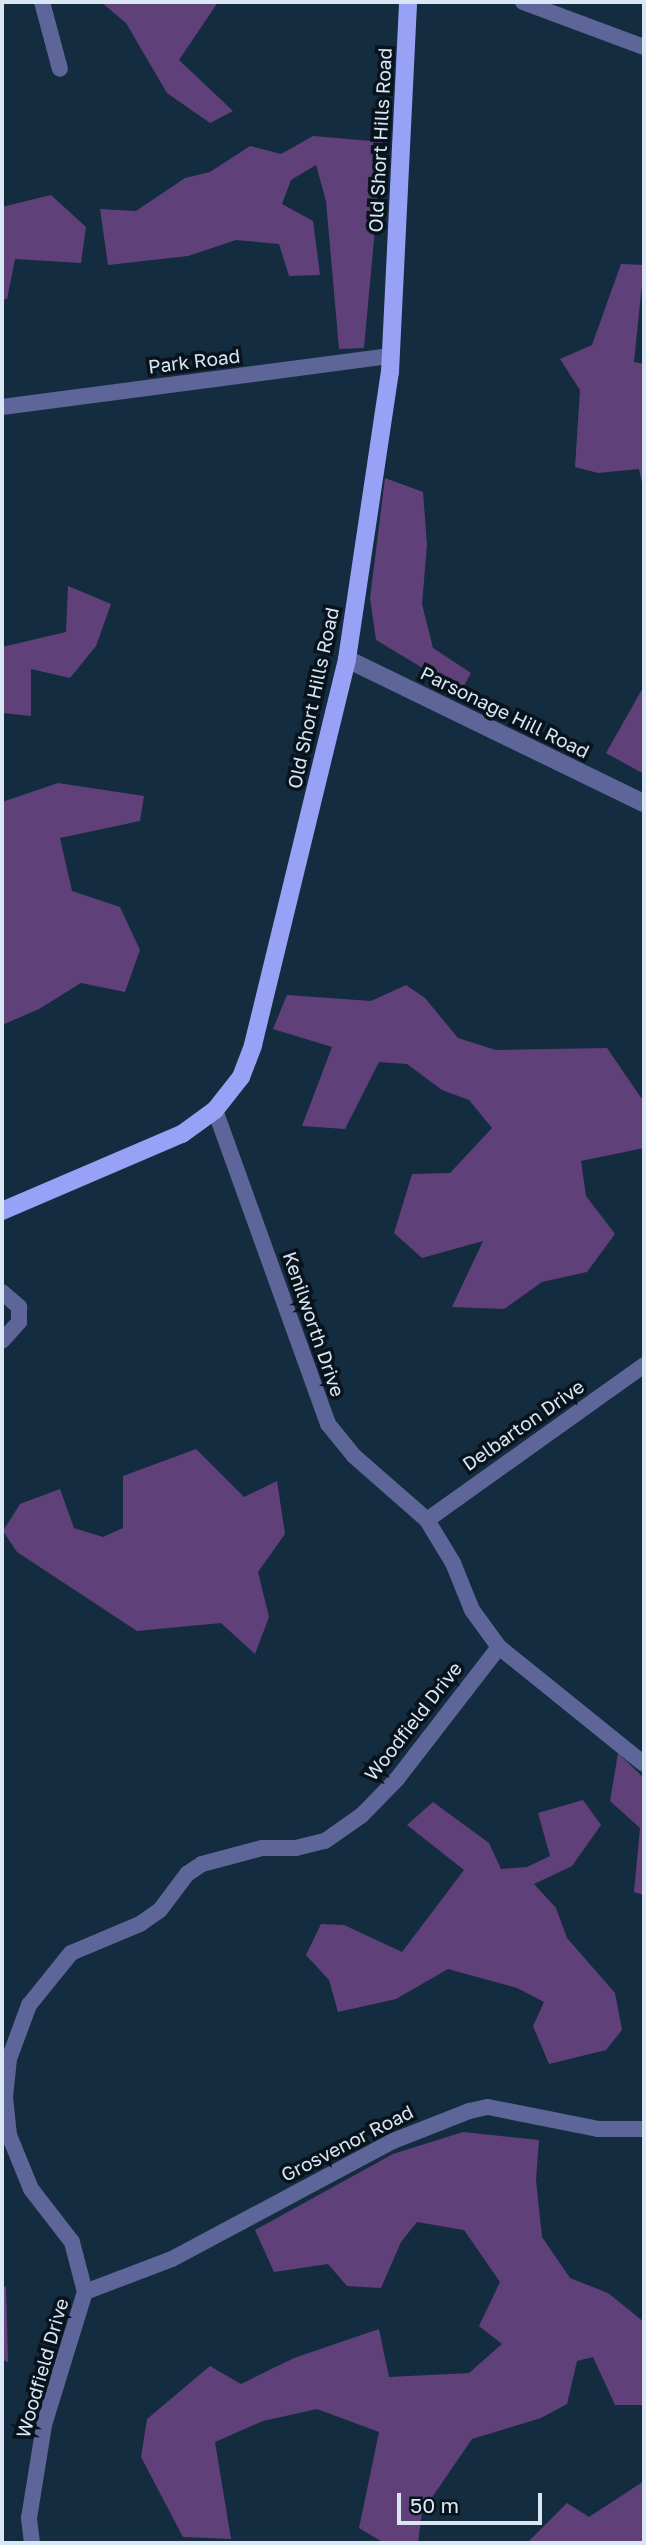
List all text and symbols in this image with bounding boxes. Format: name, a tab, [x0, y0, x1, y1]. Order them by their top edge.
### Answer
street label: Old Short Hills Road	[364, 47, 396, 233]
street label: Park Road	[147, 344, 241, 378]
street label: Old Short Hills Road	[283, 605, 343, 791]
street label: Parsonage Hill Road	[417, 661, 593, 763]
street label: Kenilworth Drive	[278, 1248, 350, 1400]
street label: Delbarton Drive	[458, 1375, 588, 1475]
street label: Woodfield Drive	[360, 1657, 466, 1785]
street label: Grosvenor Road	[277, 2100, 417, 2186]
street label: Woodfield Drive	[11, 2295, 73, 2441]
scale bar	[401, 2478, 546, 2522]
text: 50 m	[410, 2492, 459, 2518]

